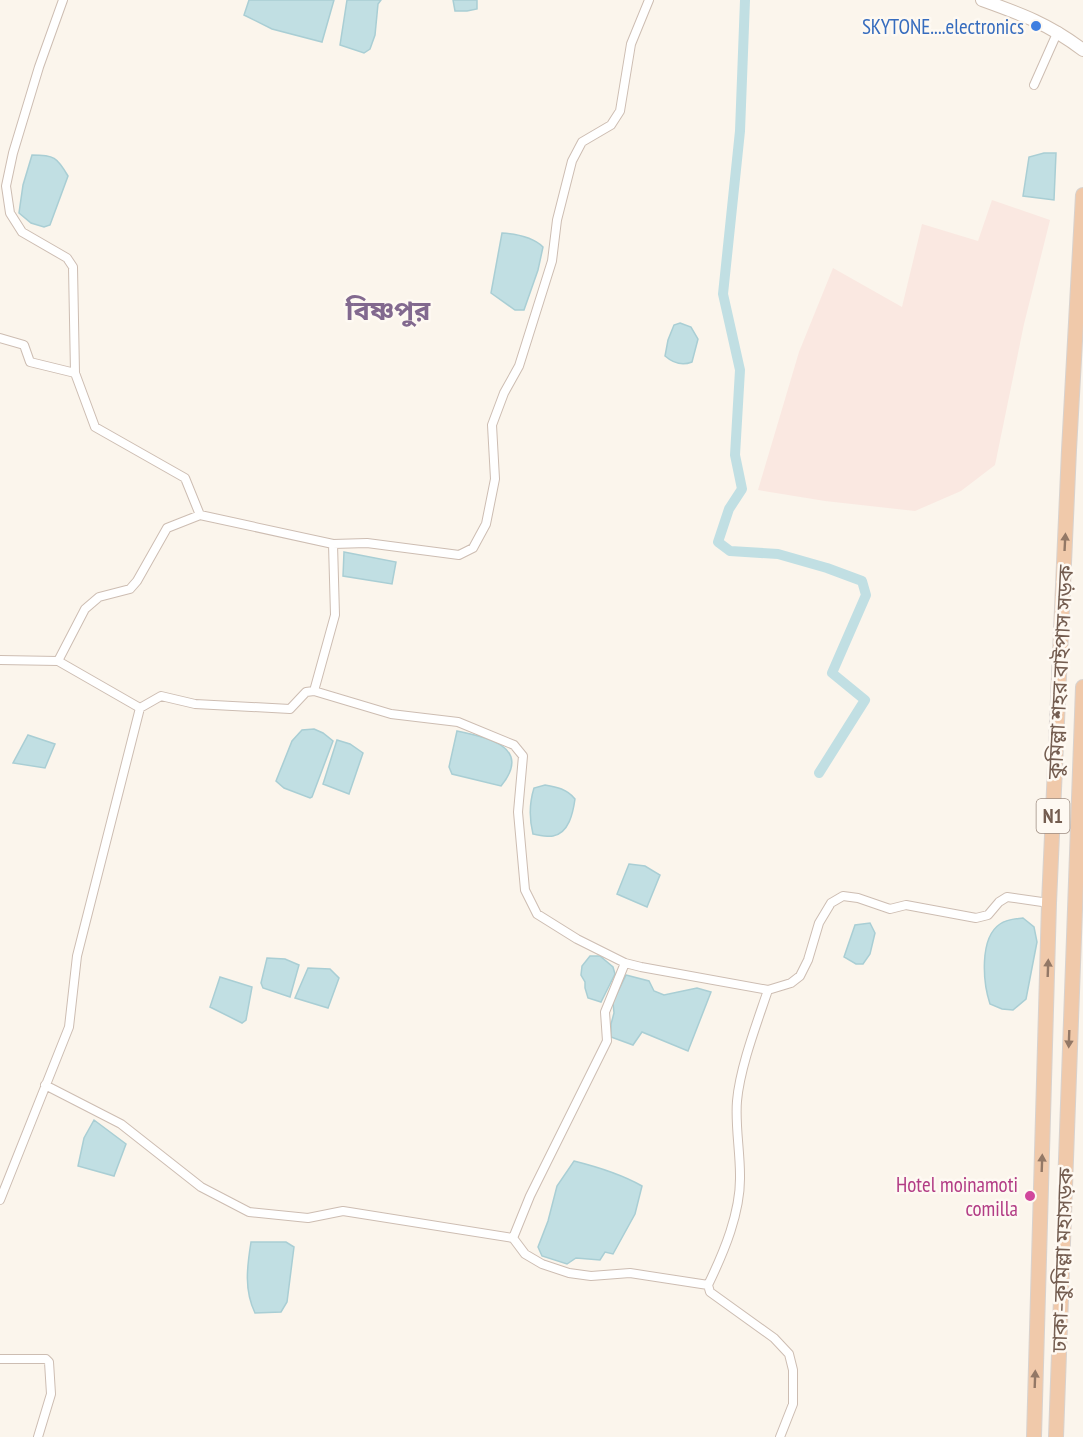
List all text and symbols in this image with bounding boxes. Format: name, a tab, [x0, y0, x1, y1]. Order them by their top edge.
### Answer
place label: SKYTONE....electronics	[862, 13, 1024, 40]
marker: SKYTONE....electronics	[1029, 19, 1043, 33]
district label: বিষ্ণপুর	[345, 293, 431, 328]
one-way arrow	[1061, 533, 1070, 552]
street label: কুমিল্লা শহর বাইপাস সড়ক	[1041, 563, 1079, 781]
road number: N1	[1036, 799, 1070, 833]
one-way arrow	[1043, 958, 1052, 977]
one-way arrow	[1065, 1030, 1074, 1049]
one-way arrow	[1037, 1153, 1047, 1172]
street label: ঢাকা–কুমিল্লা মহাসড়ক	[1045, 1166, 1079, 1354]
place label: Hotel moinamoti comilla	[896, 1171, 1018, 1222]
marker: Hotel moinamoti comilla	[1023, 1189, 1037, 1203]
one-way arrow	[1031, 1369, 1040, 1388]

